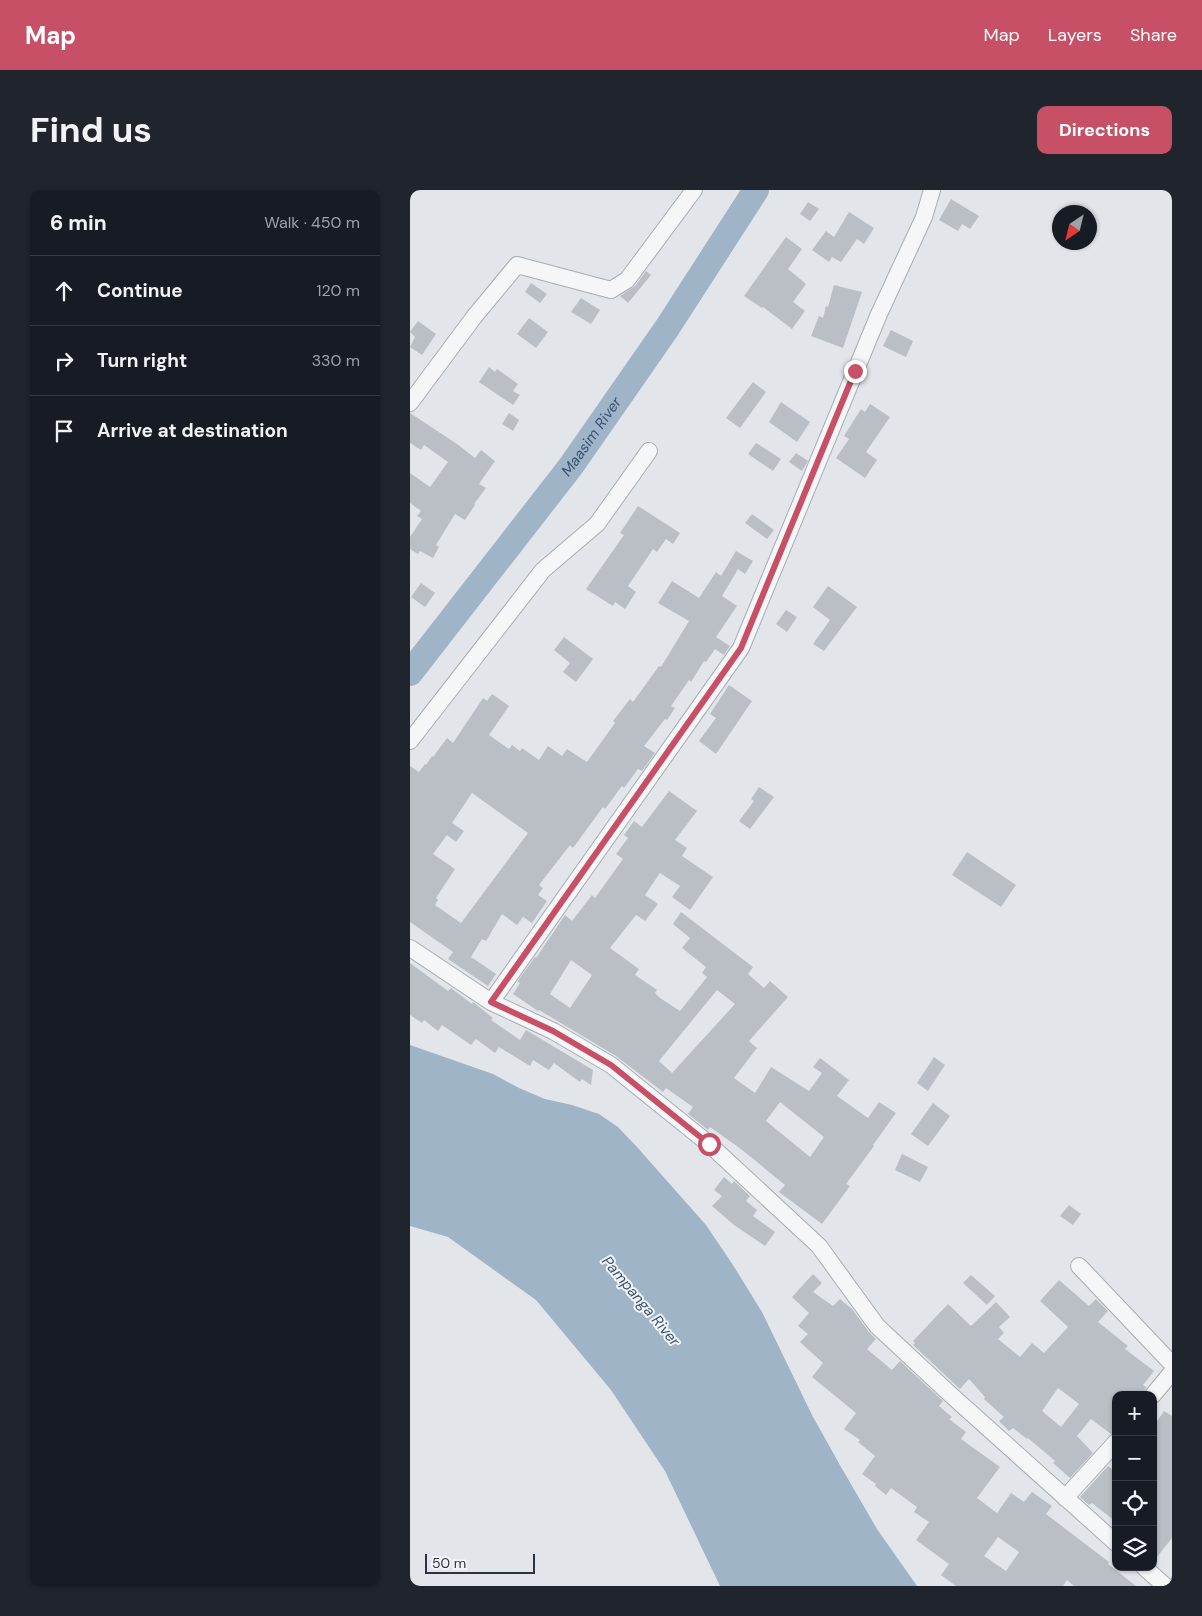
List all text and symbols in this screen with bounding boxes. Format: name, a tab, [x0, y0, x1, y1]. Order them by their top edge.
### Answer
text: Map	[25, 20, 76, 51]
text: Map	[984, 23, 1020, 47]
text: Layers	[1048, 23, 1102, 47]
text: Share	[1130, 23, 1177, 47]
button: Directions	[1037, 106, 1172, 154]
text: Find us	[30, 107, 152, 153]
north arrow	[1052, 205, 1097, 250]
text: 6 min	[50, 209, 107, 237]
text: Walk · 450 m	[264, 212, 360, 233]
icon: ahead	[50, 277, 78, 305]
text: Continue	[97, 278, 183, 303]
text: 120 m	[316, 280, 360, 301]
icon: right	[50, 347, 78, 375]
text: Turn right	[97, 348, 187, 373]
text: 330 m	[312, 350, 360, 371]
route end	[844, 360, 867, 383]
water label: Maasim River	[557, 393, 626, 480]
icon: arrive	[50, 417, 78, 445]
text: Arrive at destination	[97, 418, 288, 443]
route start	[698, 1133, 721, 1156]
water label: Pampanga River	[597, 1252, 685, 1351]
map controls	[1112, 1391, 1157, 1571]
button: +	[1112, 1391, 1157, 1436]
button: −	[1112, 1436, 1157, 1481]
button: locate	[1112, 1481, 1157, 1526]
button: layers	[1112, 1526, 1157, 1571]
scale bar	[425, 1551, 535, 1574]
text: 50 m	[432, 1554, 466, 1572]

